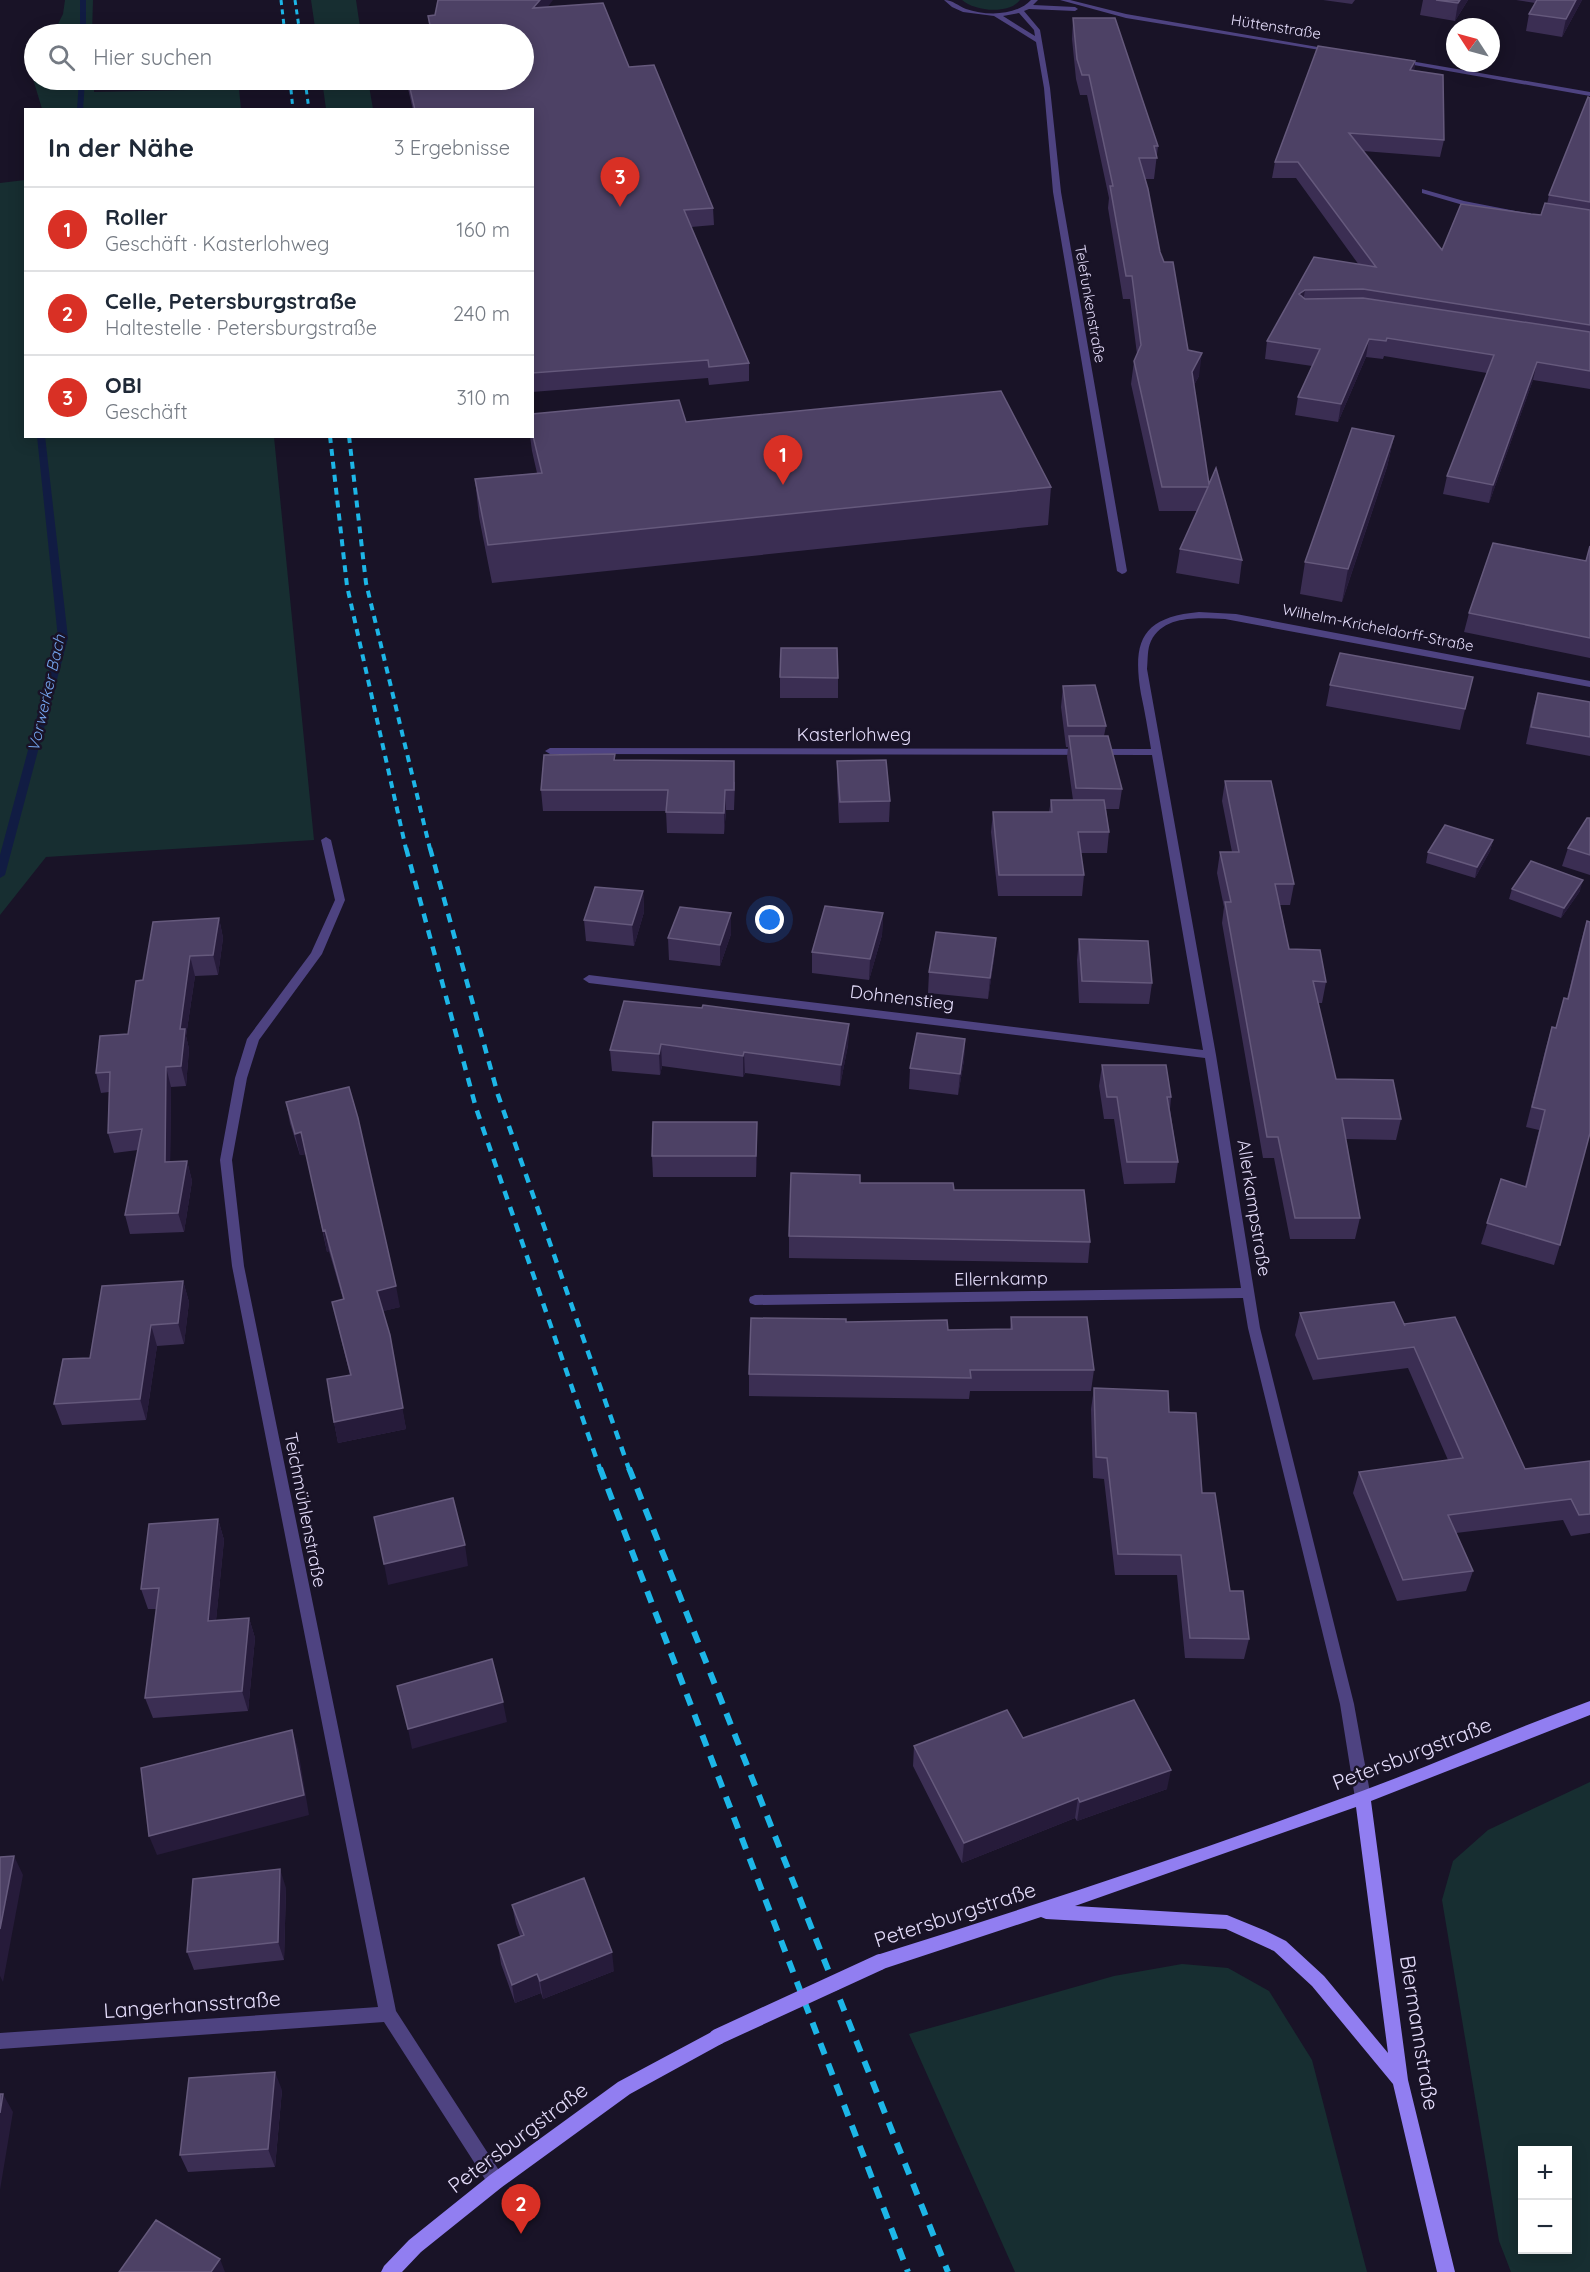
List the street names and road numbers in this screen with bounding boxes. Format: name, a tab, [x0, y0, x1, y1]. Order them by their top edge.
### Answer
street label: Hüttenstraße	[1230, 10, 1322, 43]
street label: Telefunkenstraße	[1071, 244, 1110, 364]
street label: Wilhelm-Kricheldorff-Straße	[1281, 600, 1475, 655]
street label: Kasterlohweg	[797, 723, 911, 746]
street label: Dohnenstieg	[849, 980, 956, 1015]
street label: Allerkampstraße	[1232, 1138, 1277, 1278]
street label: Ellernkamp	[954, 1266, 1048, 1291]
street label: Teichmühlenstraße	[279, 1431, 332, 1589]
street label: Petersburgstraße	[1328, 1711, 1495, 1795]
street label: Petersburgstraße	[871, 1876, 1039, 1952]
street label: Biermannstraße	[1395, 1954, 1445, 2112]
street label: Langerhansstraße	[103, 1985, 281, 2023]
street label: Petersburgstraße	[442, 2076, 592, 2198]

